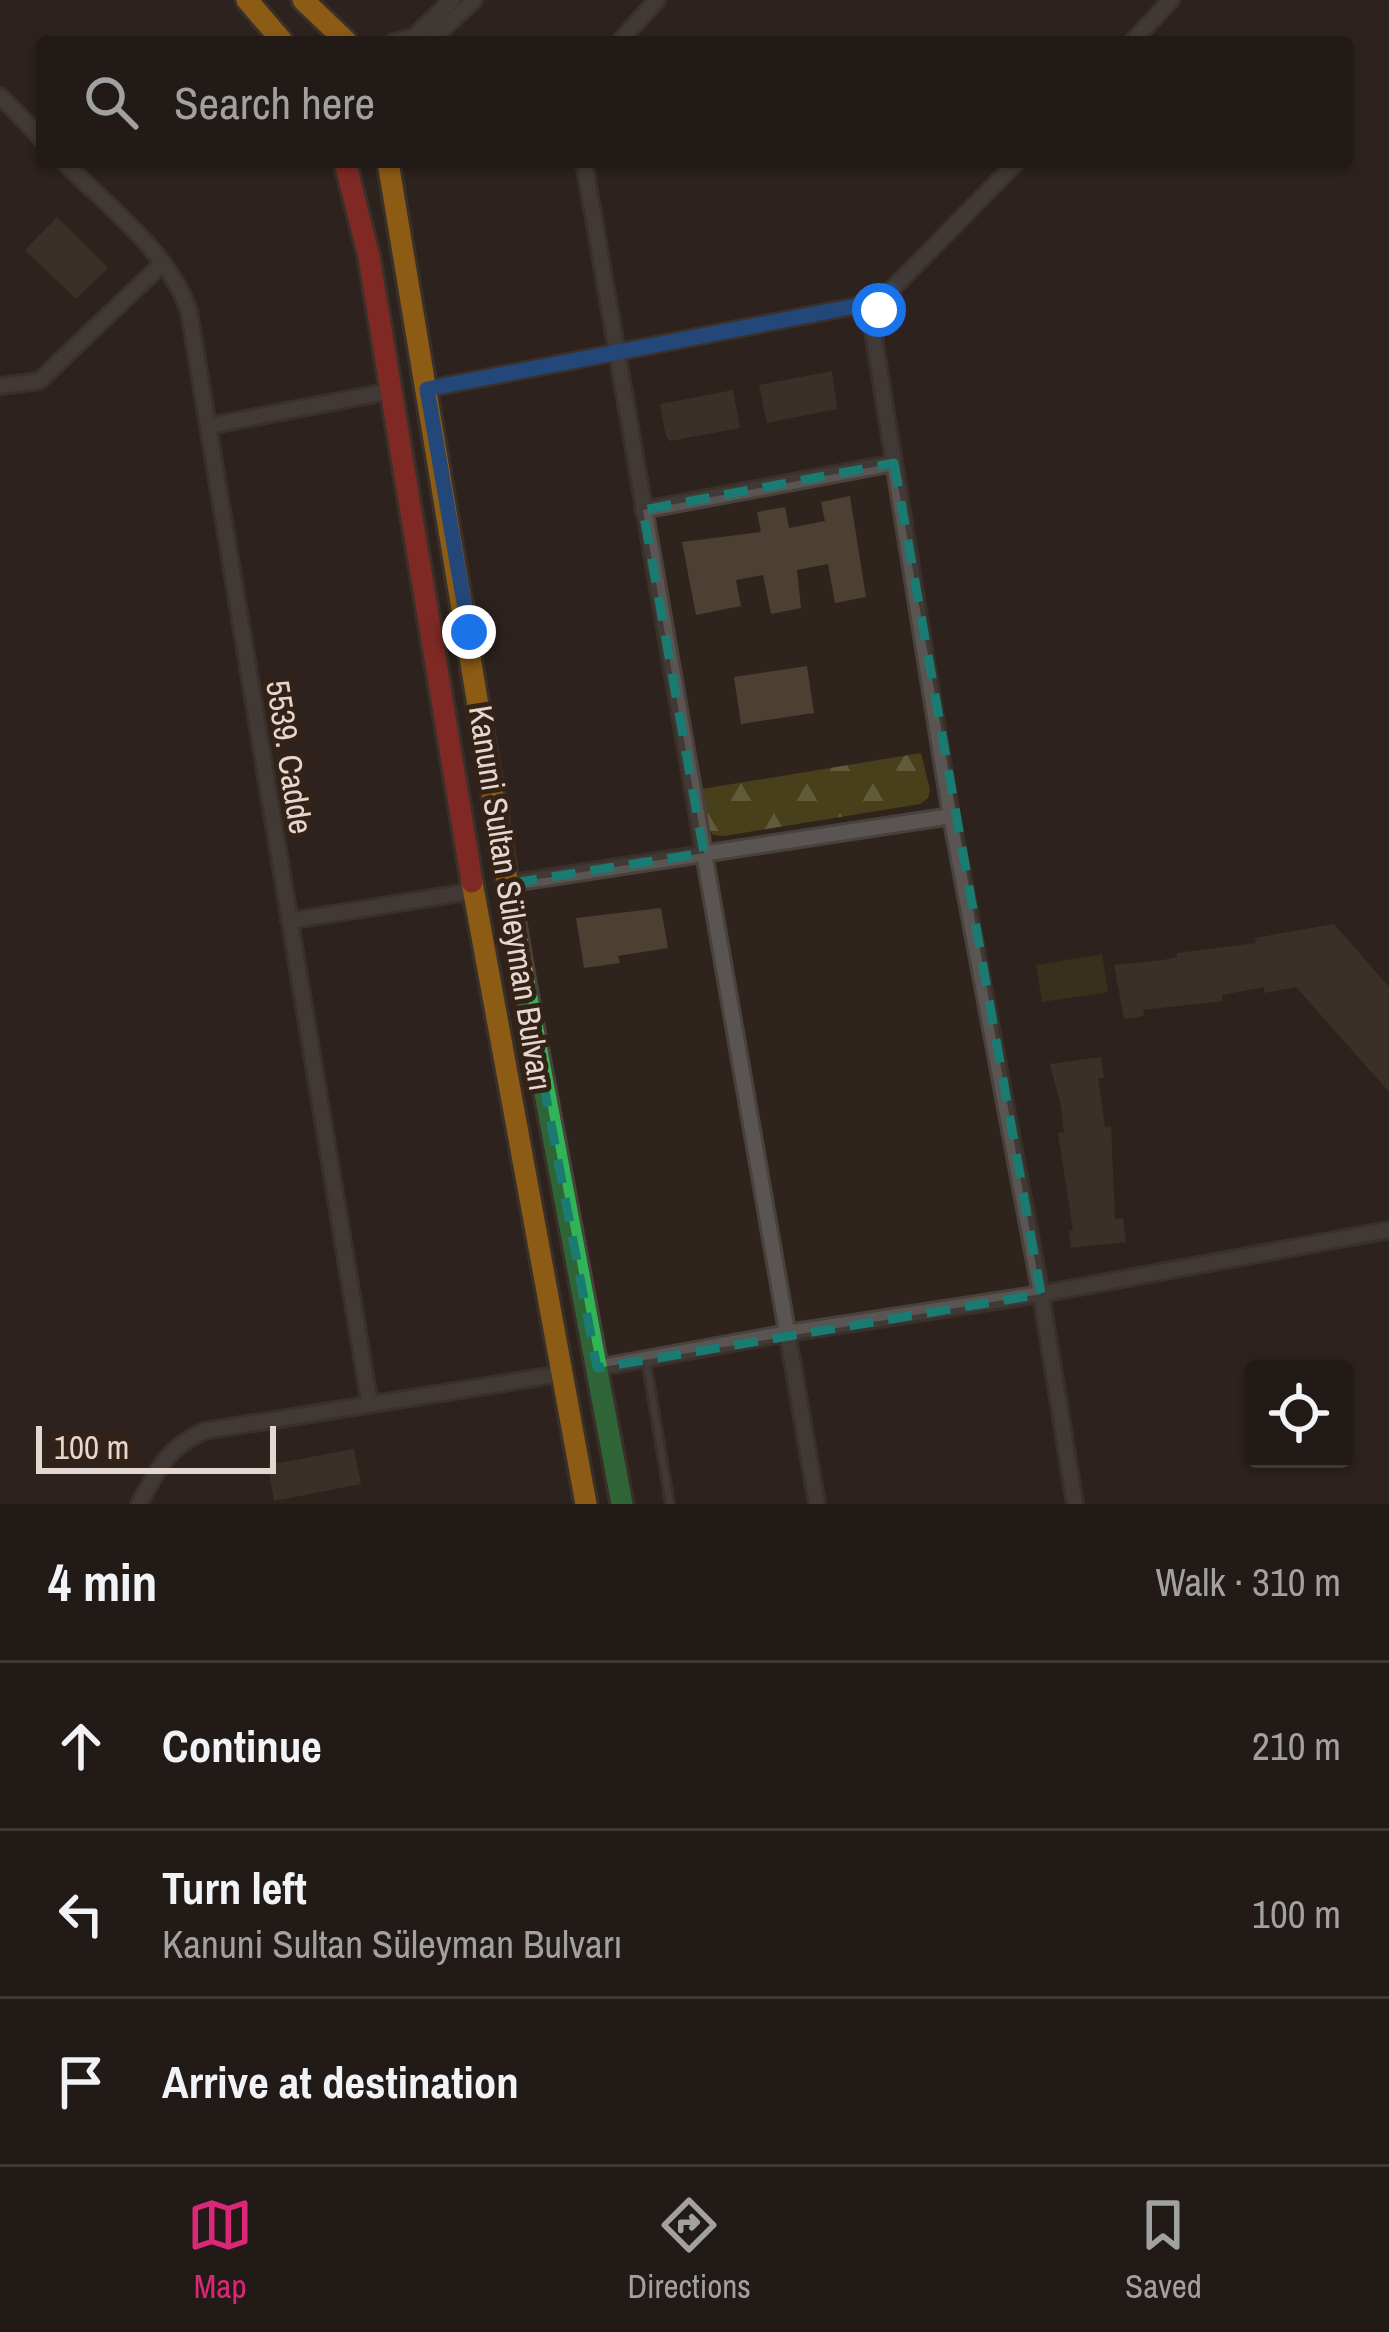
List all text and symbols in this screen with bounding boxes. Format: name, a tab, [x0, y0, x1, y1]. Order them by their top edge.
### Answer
search box	[36, 36, 1353, 168]
icon: search	[78, 69, 144, 135]
text: Search here	[174, 72, 375, 133]
route start	[852, 283, 906, 337]
route end	[442, 605, 496, 659]
street label: 5539. Cadde	[256, 677, 324, 837]
street label: Kanuni Sultan Süleyman Bulvarı	[459, 702, 563, 1094]
map controls	[1245, 1360, 1353, 1468]
button: locate	[1245, 1360, 1353, 1468]
scale bar	[36, 1420, 276, 1473]
text: 100 m	[54, 1425, 129, 1469]
text: 4 min	[48, 1548, 157, 1617]
text: Walk · 310 m	[1156, 1556, 1341, 1608]
icon: ahead	[48, 1713, 114, 1779]
text: Continue	[162, 1715, 322, 1776]
text: 210 m	[1252, 1720, 1341, 1772]
text: Turn left	[162, 1857, 307, 1918]
icon: left	[48, 1881, 114, 1947]
text: 100 m	[1252, 1888, 1341, 1940]
text: Kanuni Sultan Süleyman Bulvarı	[162, 1918, 622, 1970]
icon: arrive	[48, 2049, 114, 2115]
text: Arrive at destination	[162, 2051, 519, 2112]
tab: Map	[187, 2192, 253, 2308]
tab: Directions	[627, 2192, 751, 2308]
tab: Saved	[1125, 2192, 1202, 2308]

